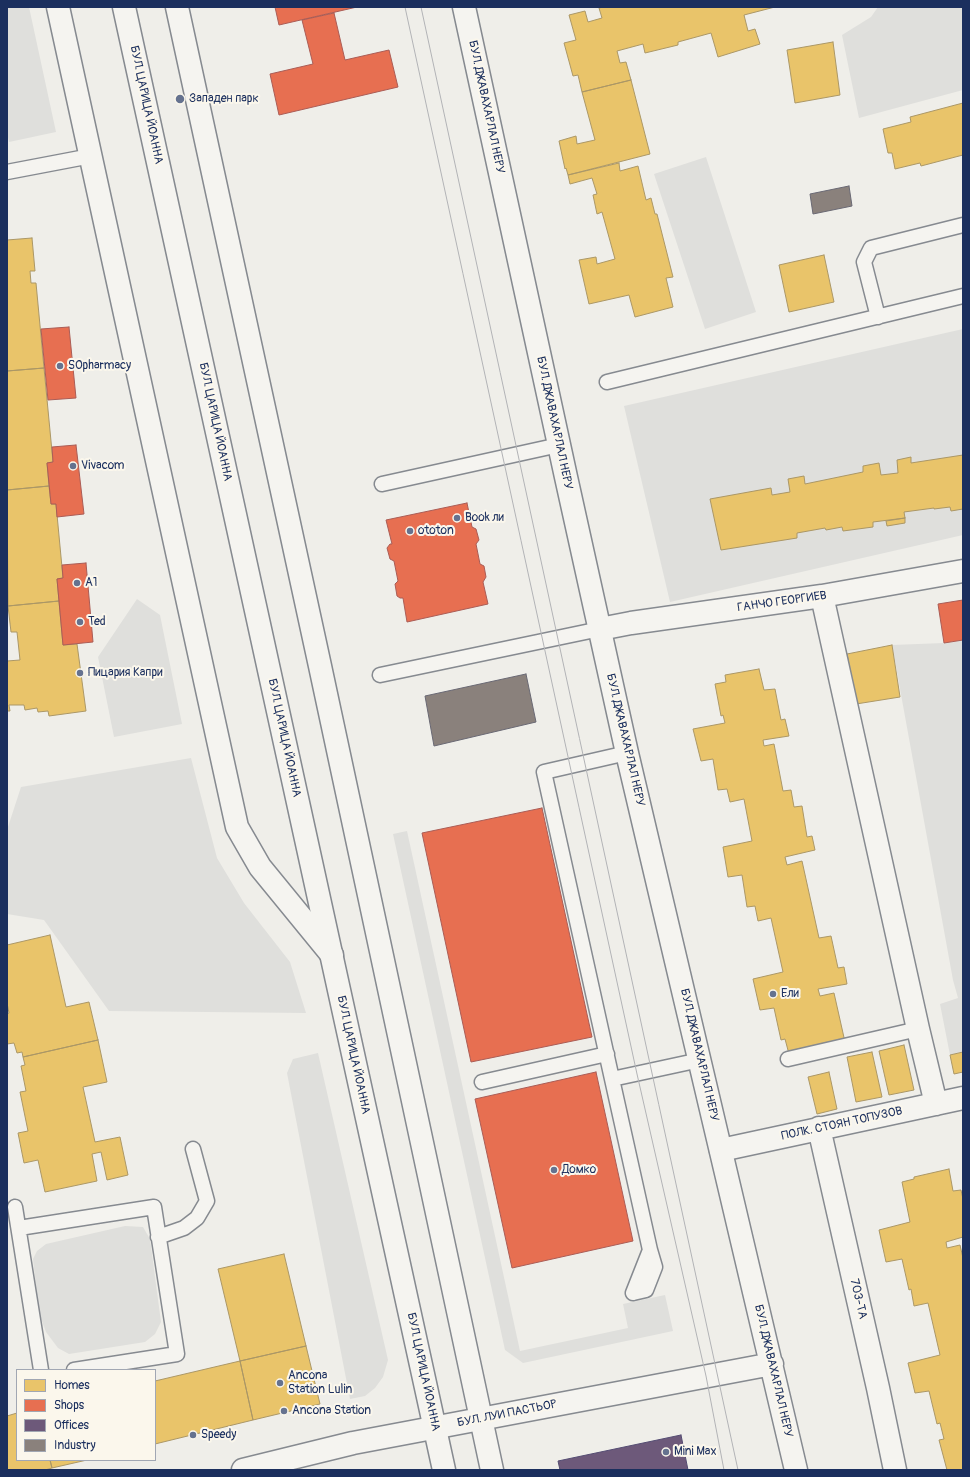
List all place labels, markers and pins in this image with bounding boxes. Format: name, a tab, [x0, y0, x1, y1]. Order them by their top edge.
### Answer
place label: Западен парк	[189, 92, 259, 106]
marker: Западен парк	[174, 93, 186, 105]
place label: SOpharmacy	[68, 359, 131, 373]
marker: SOpharmacy	[55, 361, 65, 371]
place label: Vivacom	[81, 459, 124, 473]
marker: Vivacom	[68, 461, 78, 471]
place label: Book ли	[465, 511, 504, 525]
marker: Book ли	[452, 513, 462, 523]
place label: ototon	[418, 524, 454, 538]
marker: ototon	[405, 526, 415, 536]
place label: A1	[85, 576, 97, 590]
marker: A1	[72, 578, 82, 588]
place label: Ted	[88, 615, 106, 629]
marker: Ted	[75, 617, 85, 627]
place label: Пицария Капри	[88, 666, 162, 680]
marker: Пицария Капри	[75, 668, 85, 678]
place label: Ели	[781, 987, 799, 1001]
marker: Ели	[768, 989, 778, 999]
place label: Домко	[562, 1163, 596, 1177]
marker: Домко	[549, 1165, 559, 1175]
place label: Ancona Station Lulin	[288, 1369, 352, 1397]
marker: Ancona Station Lulin	[275, 1378, 285, 1388]
place label: Ancona Station	[292, 1404, 371, 1418]
marker: Ancona Station	[279, 1406, 289, 1416]
place label: Speedy	[201, 1428, 236, 1442]
marker: Speedy	[188, 1430, 198, 1440]
place label: Mini Max	[674, 1445, 716, 1459]
marker: Mini Max	[661, 1447, 671, 1457]

